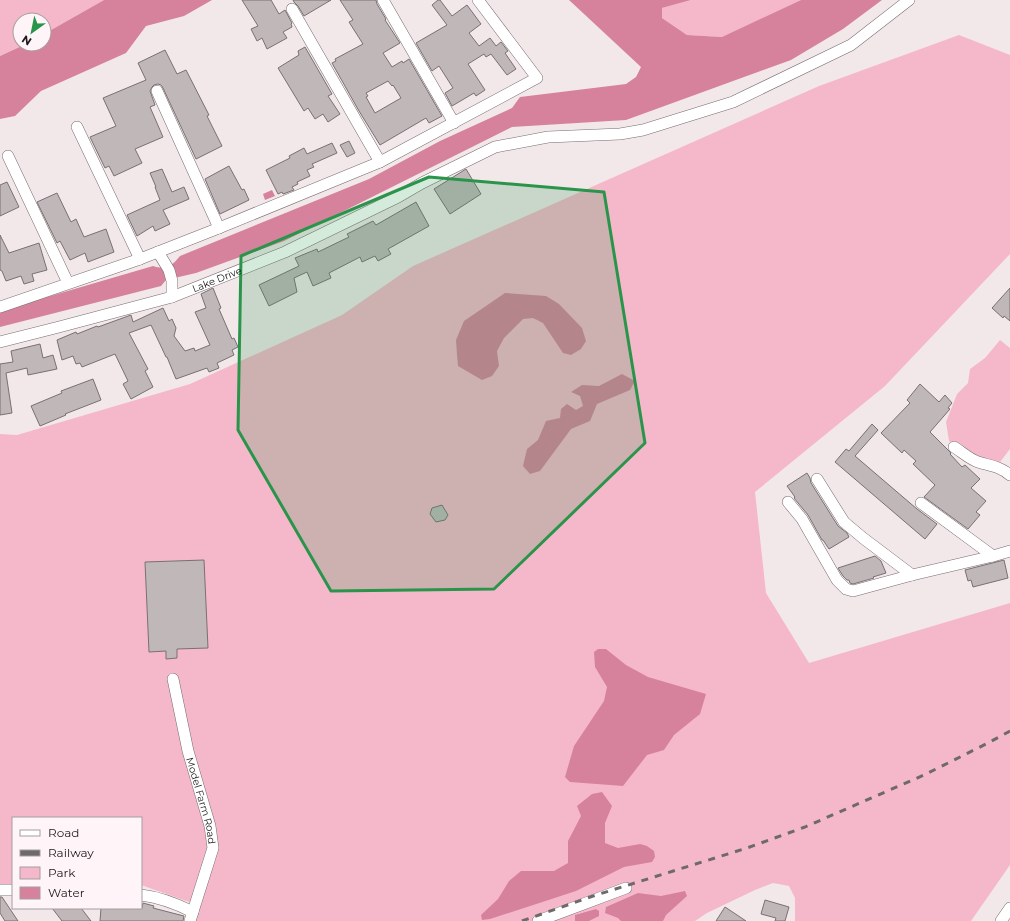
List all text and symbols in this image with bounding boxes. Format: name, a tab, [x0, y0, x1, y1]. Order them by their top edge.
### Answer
north arrow	[12, 12, 52, 52]
text: N	[19, 32, 34, 49]
street label: Lake Drive	[190, 263, 244, 295]
street label: Model Farm Road	[184, 756, 219, 845]
legend	[12, 817, 142, 909]
text: Road	[48, 825, 79, 840]
text: Railway	[48, 845, 94, 860]
text: Park	[48, 865, 76, 880]
text: Water	[48, 885, 85, 900]

